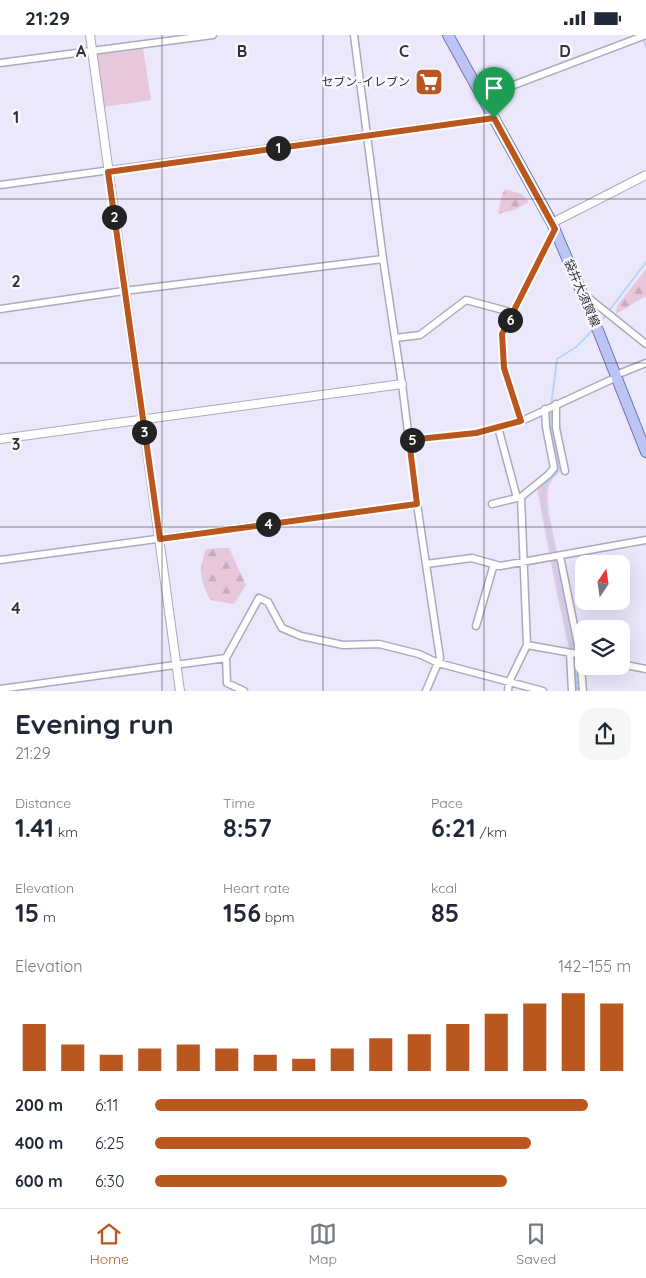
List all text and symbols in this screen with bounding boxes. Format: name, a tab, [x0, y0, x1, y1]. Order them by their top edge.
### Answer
text: 21:29	[25, 6, 70, 30]
text: A	[76, 41, 87, 61]
text: B	[237, 41, 247, 61]
text: C	[399, 41, 409, 61]
text: D	[559, 41, 571, 61]
supermarket icon: セブン-イレブン	[414, 67, 444, 97]
pin	[473, 67, 515, 118]
place label: セブン-イレブン	[321, 74, 410, 89]
icon: arrive	[480, 74, 508, 102]
text: 1	[13, 107, 19, 127]
pin: 1	[266, 135, 290, 161]
text: 1	[276, 139, 281, 157]
pin: 2	[102, 205, 126, 229]
text: 2	[111, 208, 118, 226]
street label: 袋井大須賀線	[561, 256, 603, 329]
text: 2	[11, 271, 21, 291]
pin: 6	[498, 307, 522, 333]
text: 6	[507, 311, 514, 329]
pin: 3	[132, 419, 156, 445]
text: 3	[141, 423, 148, 441]
pin: 5	[400, 427, 424, 453]
text: 5	[408, 431, 417, 449]
text: 3	[12, 434, 20, 454]
pin: 4	[256, 511, 280, 537]
text: 4	[264, 515, 273, 533]
north arrow	[575, 555, 630, 610]
map controls	[575, 555, 630, 675]
text: 4	[11, 598, 21, 618]
button: layers	[575, 620, 630, 675]
text: Evening run	[15, 706, 174, 741]
button: share	[579, 708, 631, 760]
text: 21:29	[15, 743, 51, 763]
text: Distance	[15, 794, 71, 812]
text: Time	[223, 794, 255, 812]
text: Pace	[431, 794, 463, 812]
text: 1.41	[15, 812, 54, 843]
text: 8:57	[223, 812, 272, 843]
text: 6:21	[431, 812, 476, 843]
text: km	[54, 823, 78, 841]
text: /km	[476, 823, 507, 841]
text: Elevation	[15, 879, 74, 897]
text: Heart rate	[223, 879, 290, 897]
text: kcal	[431, 879, 457, 897]
text: 15	[15, 897, 39, 928]
text: 156	[223, 897, 261, 928]
text: 85	[431, 897, 459, 928]
text: m	[39, 908, 56, 926]
text: bpm	[261, 908, 295, 926]
text: Elevation	[15, 956, 82, 976]
text: 142–155 m	[558, 956, 631, 976]
text: 200 m	[15, 1095, 63, 1115]
text: 6:11	[95, 1095, 118, 1115]
text: 400 m	[15, 1133, 63, 1153]
text: 6:25	[95, 1133, 124, 1153]
text: 600 m	[15, 1171, 63, 1191]
text: 6:30	[95, 1171, 125, 1191]
tab: Home	[90, 1220, 129, 1268]
tab: Map	[308, 1220, 337, 1268]
tab: Saved	[516, 1220, 556, 1268]

